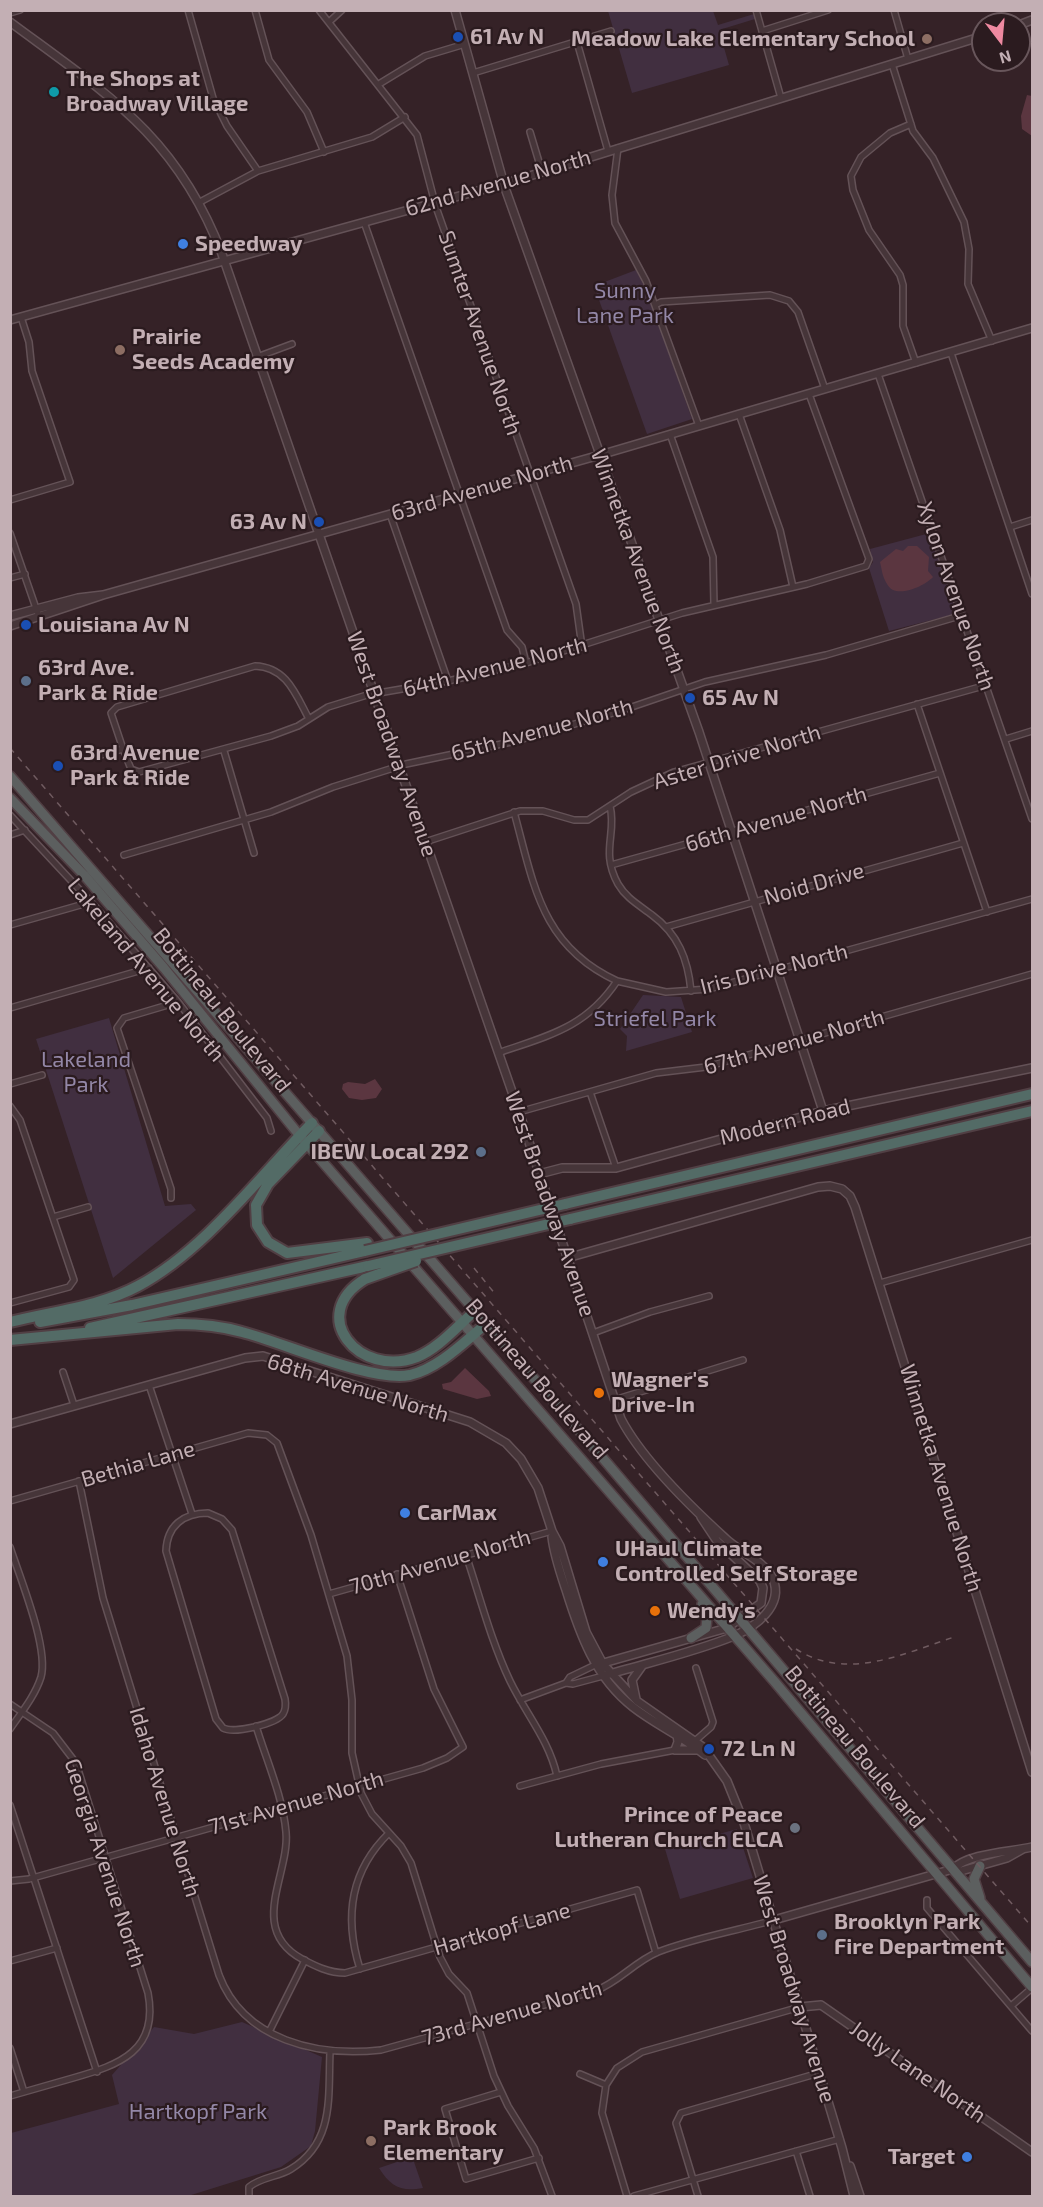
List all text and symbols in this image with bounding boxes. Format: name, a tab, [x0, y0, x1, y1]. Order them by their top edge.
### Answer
north arrow	[971, 12, 1031, 72]
place label: 61 Av N	[470, 24, 544, 50]
place label: Meadow Lake Elementary School	[571, 26, 915, 52]
marker: 61 Av N	[451, 30, 465, 44]
marker: Meadow Lake Elementary School	[920, 32, 934, 46]
text: N	[997, 47, 1014, 69]
place label: The Shops at Broadway Village	[66, 66, 248, 118]
marker: The Shops at Broadway Village	[47, 85, 61, 99]
street label: 62nd Avenue North	[402, 144, 594, 222]
street label: Sumter Avenue North	[433, 227, 527, 439]
place label: Speedway	[195, 231, 303, 257]
marker: Speedway	[176, 237, 190, 251]
park label: Sunny Lane Park	[576, 278, 674, 330]
place label: Prairie Seeds Academy	[132, 324, 295, 376]
marker: Prairie Seeds Academy	[113, 343, 127, 357]
street label: Winnetka Avenue North	[585, 445, 691, 677]
street label: 63rd Avenue North	[388, 449, 576, 527]
street label: Xylon Avenue North	[911, 498, 1001, 694]
place label: 63 Av N	[230, 509, 307, 535]
marker: 63 Av N	[312, 515, 326, 529]
place label: Louisiana Av N	[38, 612, 190, 638]
marker: Louisiana Av N	[19, 618, 33, 632]
street label: West Broadway Avenue	[341, 628, 443, 860]
street label: 64th Avenue North	[400, 631, 590, 703]
place label: 63rd Ave. Park & Ride	[38, 655, 158, 706]
marker: 63rd Ave. Park & Ride	[19, 674, 33, 688]
place label: 65 Av N	[702, 685, 779, 711]
marker: 65 Av N	[683, 691, 697, 705]
street label: 65th Avenue North	[448, 693, 636, 767]
street label: Aster Drive North	[650, 719, 824, 795]
place label: 63rd Avenue Park & Ride	[70, 740, 200, 792]
marker: 63rd Avenue Park & Ride	[51, 759, 65, 773]
street label: 66th Avenue North	[682, 780, 870, 858]
street label: Noid Drive	[761, 857, 867, 911]
street label: Lakeland Avenue North	[61, 873, 231, 1067]
street label: Bottineau Boulevard	[147, 922, 297, 1098]
street label: Iris Drive North	[697, 938, 851, 1000]
street label: 67th Avenue North	[701, 1004, 887, 1080]
park label: Striefel Park	[593, 1006, 717, 1032]
park label: Lakeland Park	[41, 1047, 131, 1098]
street label: West Broadway Avenue	[499, 1088, 601, 1320]
street label: Modern Road	[717, 1093, 853, 1151]
place label: IBEW Local 292	[311, 1139, 469, 1165]
marker: IBEW Local 292	[474, 1145, 488, 1159]
street label: Bottineau Boulevard	[460, 1293, 614, 1465]
street label: 68th Avenue North	[264, 1348, 452, 1428]
street label: Winnetka Avenue North	[894, 1361, 988, 1595]
place label: Wagner's Drive-In	[611, 1367, 709, 1418]
marker: Wagner's Drive-In	[592, 1386, 606, 1400]
street label: Bethia Lane	[78, 1435, 198, 1493]
place label: CarMax	[417, 1500, 497, 1526]
marker: CarMax	[398, 1506, 412, 1520]
street label: 70th Avenue North	[346, 1524, 534, 1600]
place label: UHaul Climate Controlled Self Storage	[615, 1536, 858, 1588]
marker: UHaul Climate Controlled Self Storage	[596, 1555, 610, 1569]
place label: Wendy's	[667, 1598, 756, 1624]
marker: Wendy's	[648, 1604, 662, 1618]
street label: Bottineau Boulevard	[779, 1660, 931, 1834]
street label: Idaho Avenue North	[124, 1704, 206, 1900]
place label: 72 Ln N	[721, 1736, 796, 1762]
marker: 72 Ln N	[702, 1742, 716, 1756]
street label: Georgia Avenue North	[59, 1755, 151, 1971]
street label: 71st Avenue North	[205, 1765, 387, 1841]
place label: Prince of Peace Lutheran Church ELCA	[555, 1802, 783, 1854]
marker: Prince of Peace Lutheran Church ELCA	[788, 1821, 802, 1835]
street label: West Broadway Avenue	[747, 1872, 841, 2106]
street label: Hartkopf Lane	[430, 1897, 574, 1961]
place label: Brooklyn Park Fire Department	[834, 1909, 1004, 1960]
marker: Brooklyn Park Fire Department	[815, 1928, 829, 1942]
street label: 73rd Avenue North	[419, 1975, 605, 2051]
street label: Jolly Lane North	[845, 2015, 991, 2129]
park label: Hartkopf Park	[129, 2099, 267, 2125]
place label: Park Brook Elementary	[383, 2115, 504, 2166]
marker: Park Brook Elementary	[364, 2134, 378, 2148]
place label: Target	[888, 2144, 955, 2170]
marker: Target	[960, 2150, 974, 2164]

